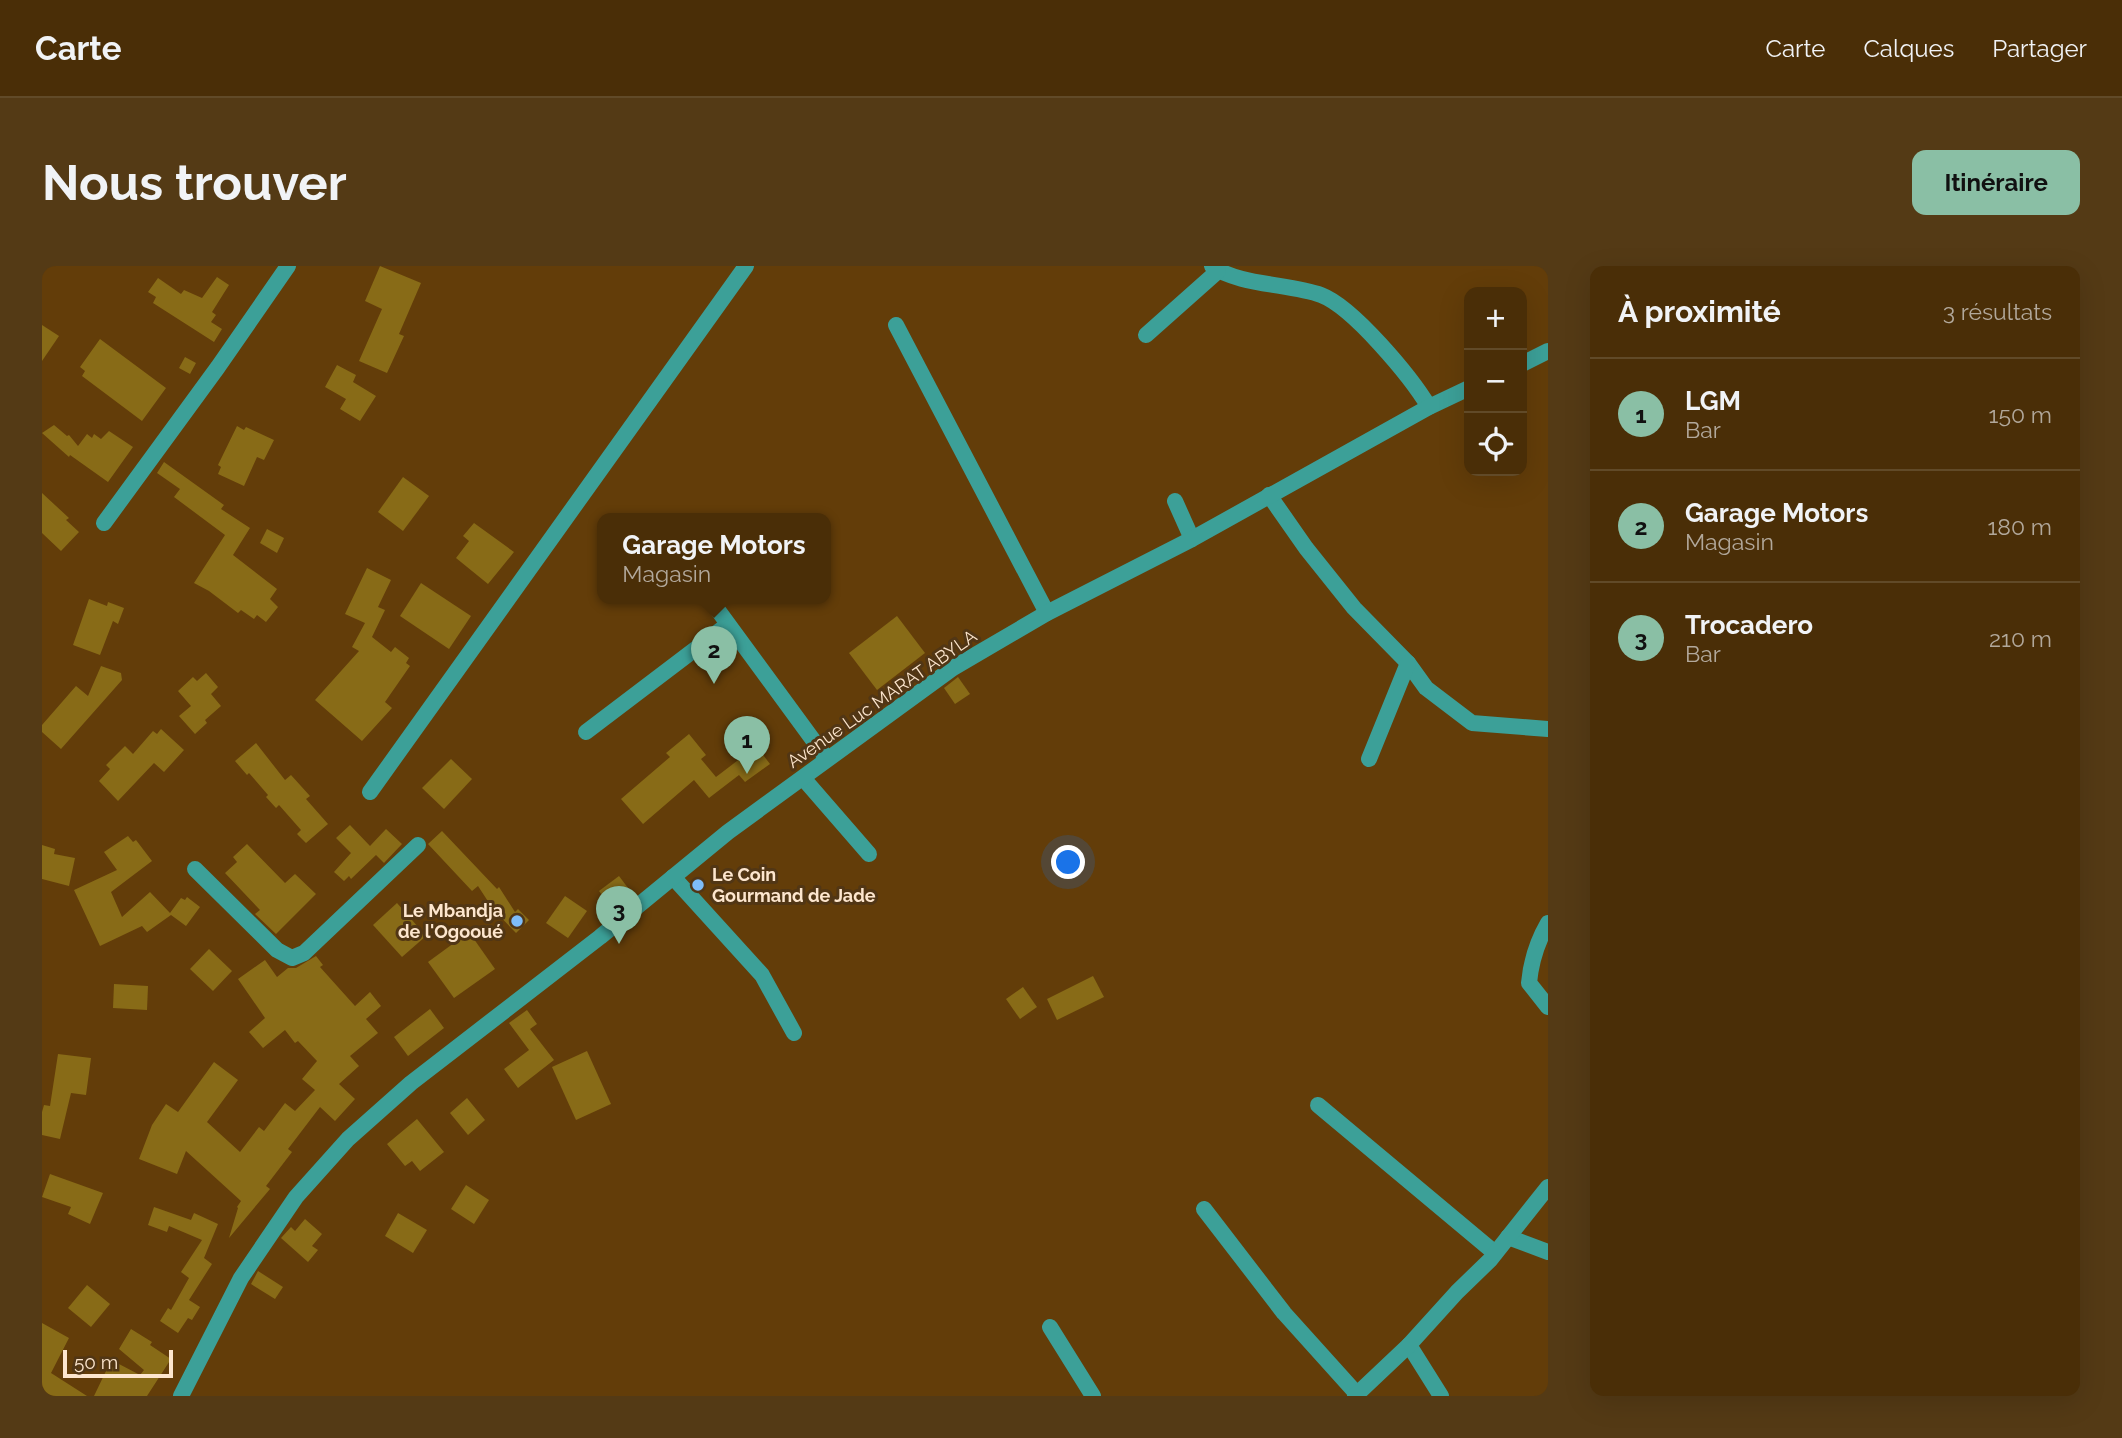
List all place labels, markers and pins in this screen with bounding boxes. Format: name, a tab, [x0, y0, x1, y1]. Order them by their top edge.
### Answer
pin: 2	[691, 626, 737, 684]
pin: 1	[724, 716, 770, 774]
place label: Le Coin Gourmand de Jade	[712, 864, 876, 906]
marker: Le Coin Gourmand de Jade	[690, 877, 706, 893]
pin: 3	[596, 886, 642, 944]
place label: Le Mbandja de l'Ogooué	[398, 900, 503, 942]
marker: Le Mbandja de l'Ogooué	[509, 913, 525, 929]

